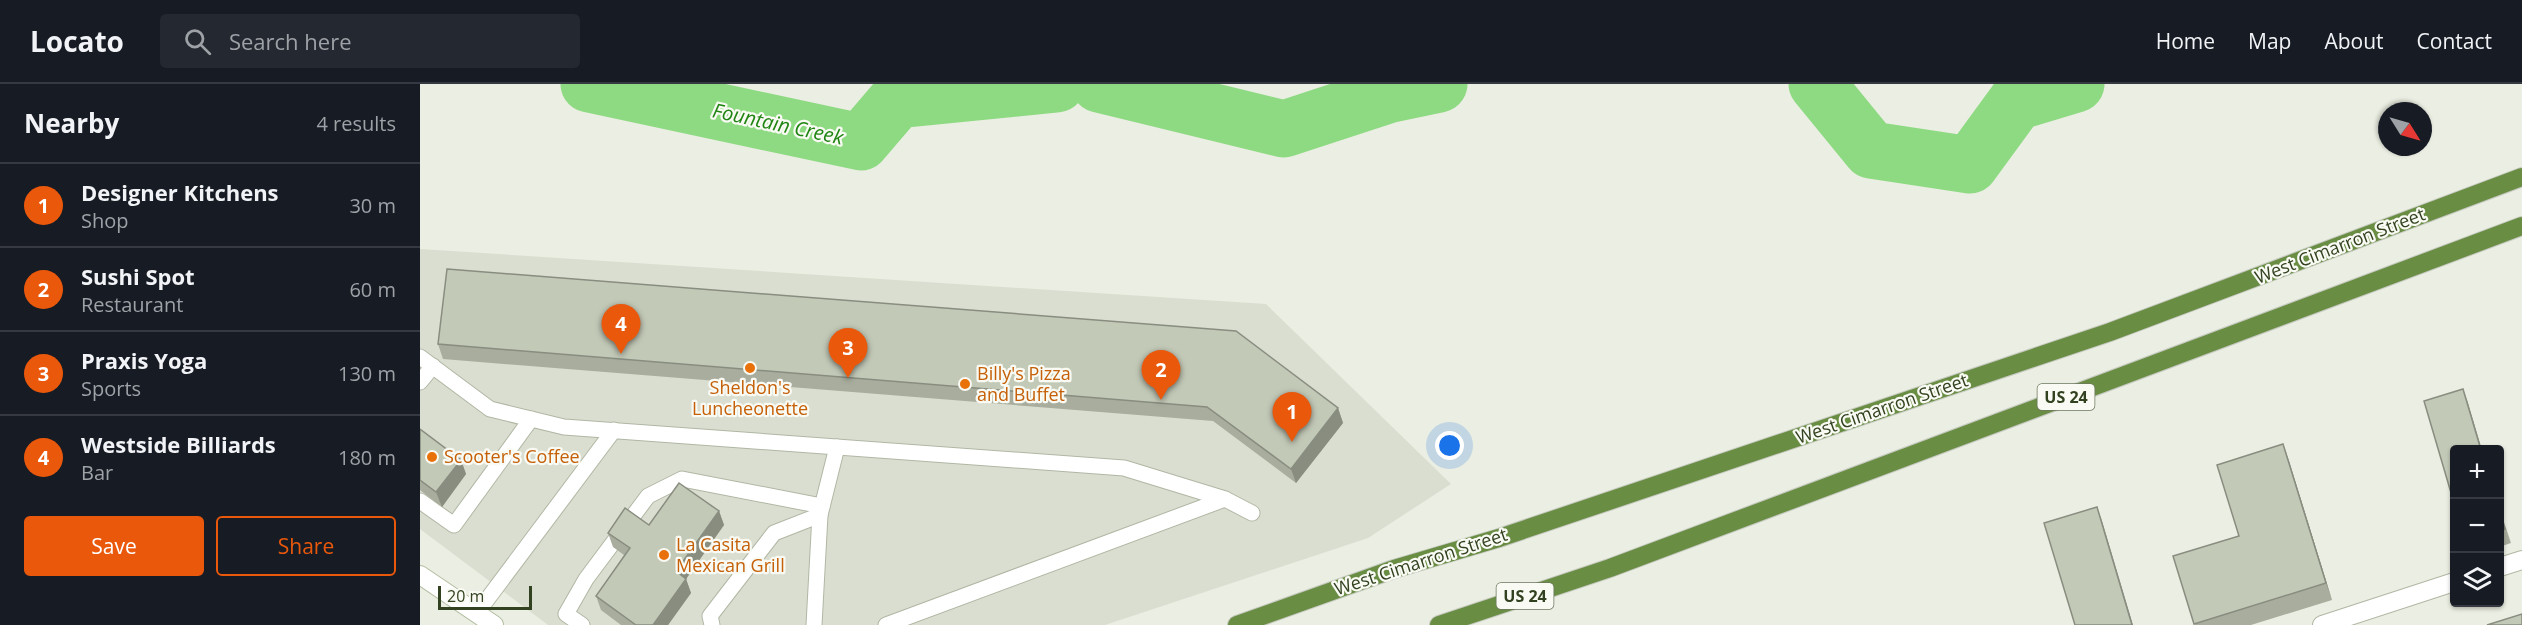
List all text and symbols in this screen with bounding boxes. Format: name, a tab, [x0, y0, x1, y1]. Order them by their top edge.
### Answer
search box	[160, 14, 580, 68]
text: Locato	[30, 22, 124, 60]
icon: search	[181, 25, 214, 58]
text: Search here	[229, 26, 352, 56]
text: Home	[2156, 27, 2215, 55]
text: Map	[2248, 27, 2291, 55]
text: About	[2324, 27, 2384, 55]
text: Contact	[2417, 27, 2492, 55]
water label: Fountain Creek	[710, 96, 847, 151]
north arrow	[2378, 102, 2432, 156]
text: Nearby	[24, 105, 119, 141]
text: 4 results	[316, 110, 396, 137]
text: Designer Kitchens	[81, 177, 279, 207]
text: 1	[38, 192, 49, 219]
text: 30 m	[349, 192, 396, 219]
street label: West Cimarron Street	[2251, 202, 2428, 289]
text: Shop	[81, 207, 129, 234]
text: Sushi Spot	[81, 261, 195, 291]
text: 2	[38, 276, 49, 303]
text: 60 m	[349, 276, 396, 303]
text: Restaurant	[81, 291, 183, 318]
pin: 4	[602, 304, 640, 354]
pin: 3	[828, 328, 868, 378]
text: Praxis Yoga	[81, 345, 207, 375]
pin: 2	[1142, 350, 1180, 400]
text: 3	[38, 360, 49, 387]
text: 130 m	[338, 360, 396, 387]
marker: Sheldon's Luncheonette	[743, 361, 757, 375]
place label: Billy's Pizza and Buffet	[977, 361, 1071, 406]
street label: West Cimarron Street	[1792, 367, 1971, 449]
text: Sports	[81, 375, 141, 402]
place label: Sheldon's Luncheonette	[692, 375, 808, 420]
marker: Billy's Pizza and Buffet	[958, 377, 972, 391]
road number: US 24	[2038, 384, 2094, 410]
pin: 1	[1272, 392, 1312, 442]
text: Westside Billiards	[81, 429, 276, 459]
your location	[1435, 431, 1464, 460]
text: 4	[38, 444, 49, 471]
text: 180 m	[338, 444, 396, 471]
place label: Scooter's Coffee	[444, 444, 580, 468]
map controls	[2450, 445, 2504, 607]
button: +	[2450, 445, 2504, 499]
marker: Scooter's Coffee	[425, 450, 439, 464]
text: Bar	[81, 459, 113, 486]
button: −	[2450, 499, 2504, 553]
button: Save	[24, 516, 204, 576]
button: Share	[216, 516, 396, 576]
street label: West Cimarron Street	[1331, 522, 1510, 600]
place label: La Casita Mexican Grill	[676, 532, 785, 577]
marker: La Casita Mexican Grill	[657, 548, 671, 562]
button: layers	[2450, 553, 2504, 607]
scale bar	[438, 583, 532, 610]
road number: US 24	[1496, 583, 1554, 609]
text: 20 m	[447, 585, 484, 607]

